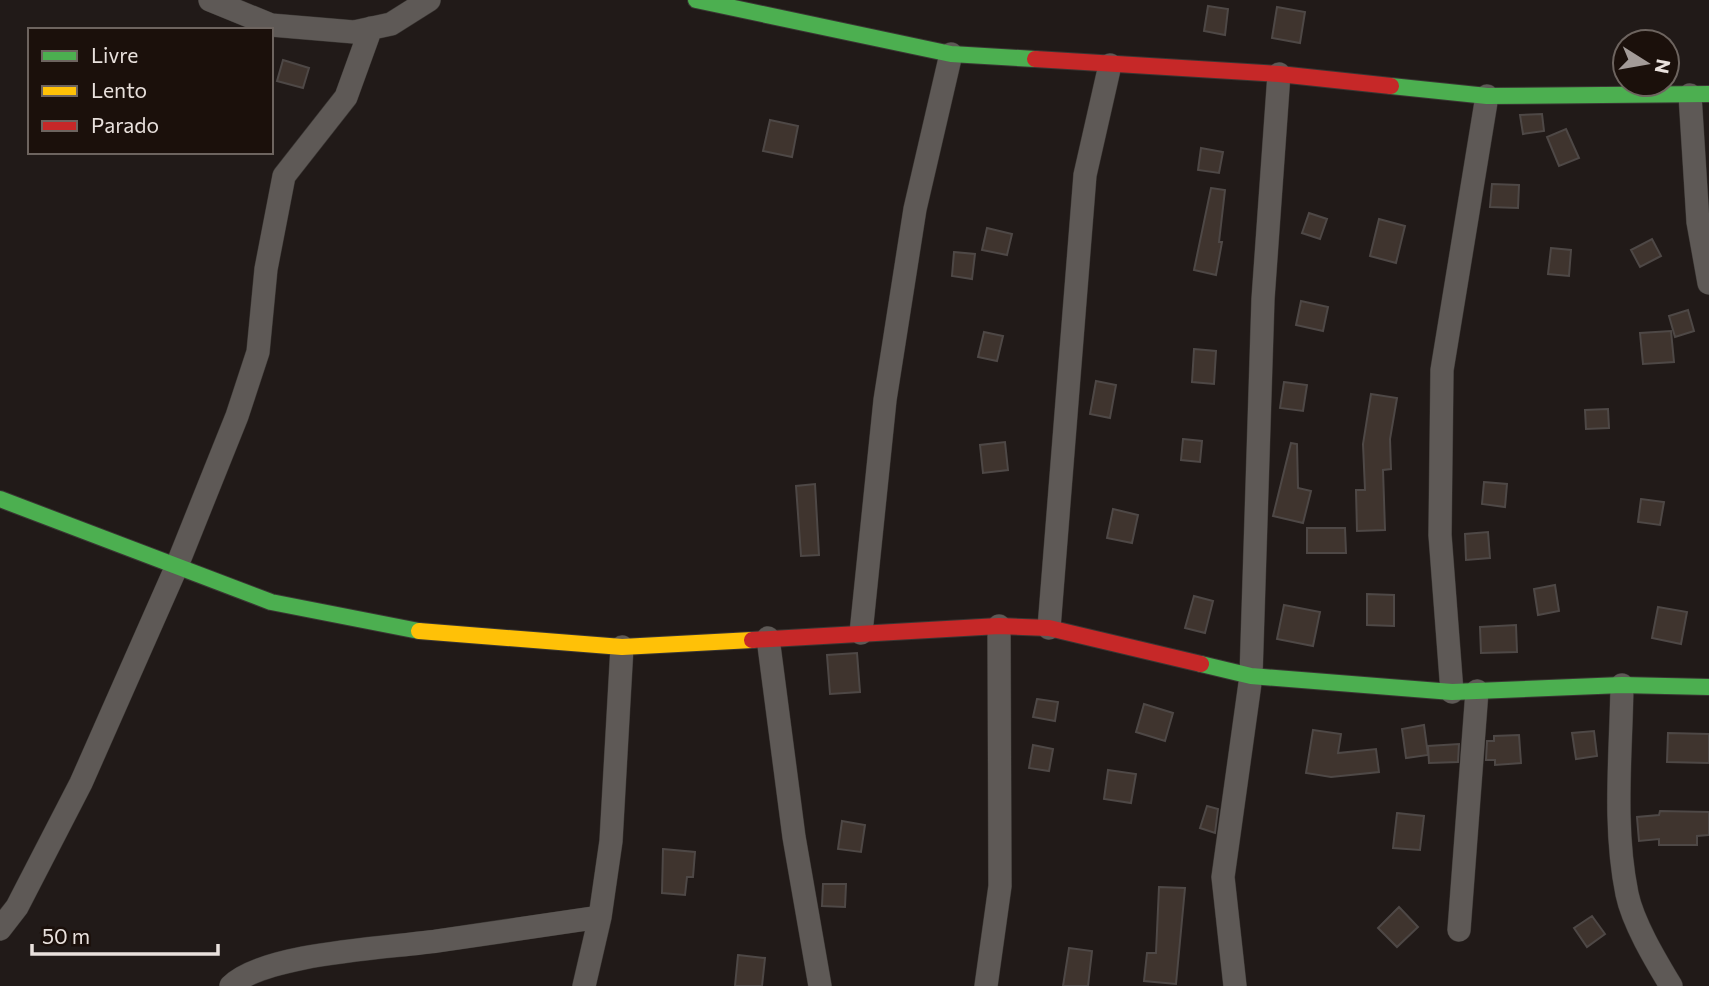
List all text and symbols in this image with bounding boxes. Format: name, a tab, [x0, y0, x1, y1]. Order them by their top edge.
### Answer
legend	[28, 28, 273, 154]
north arrow	[1611, 28, 1681, 98]
text: Livre	[91, 42, 138, 67]
text: N	[1651, 57, 1676, 76]
text: Lento	[91, 77, 147, 102]
text: Parado	[91, 112, 159, 137]
scale bar	[32, 912, 217, 956]
text: 50 m	[42, 923, 90, 948]

